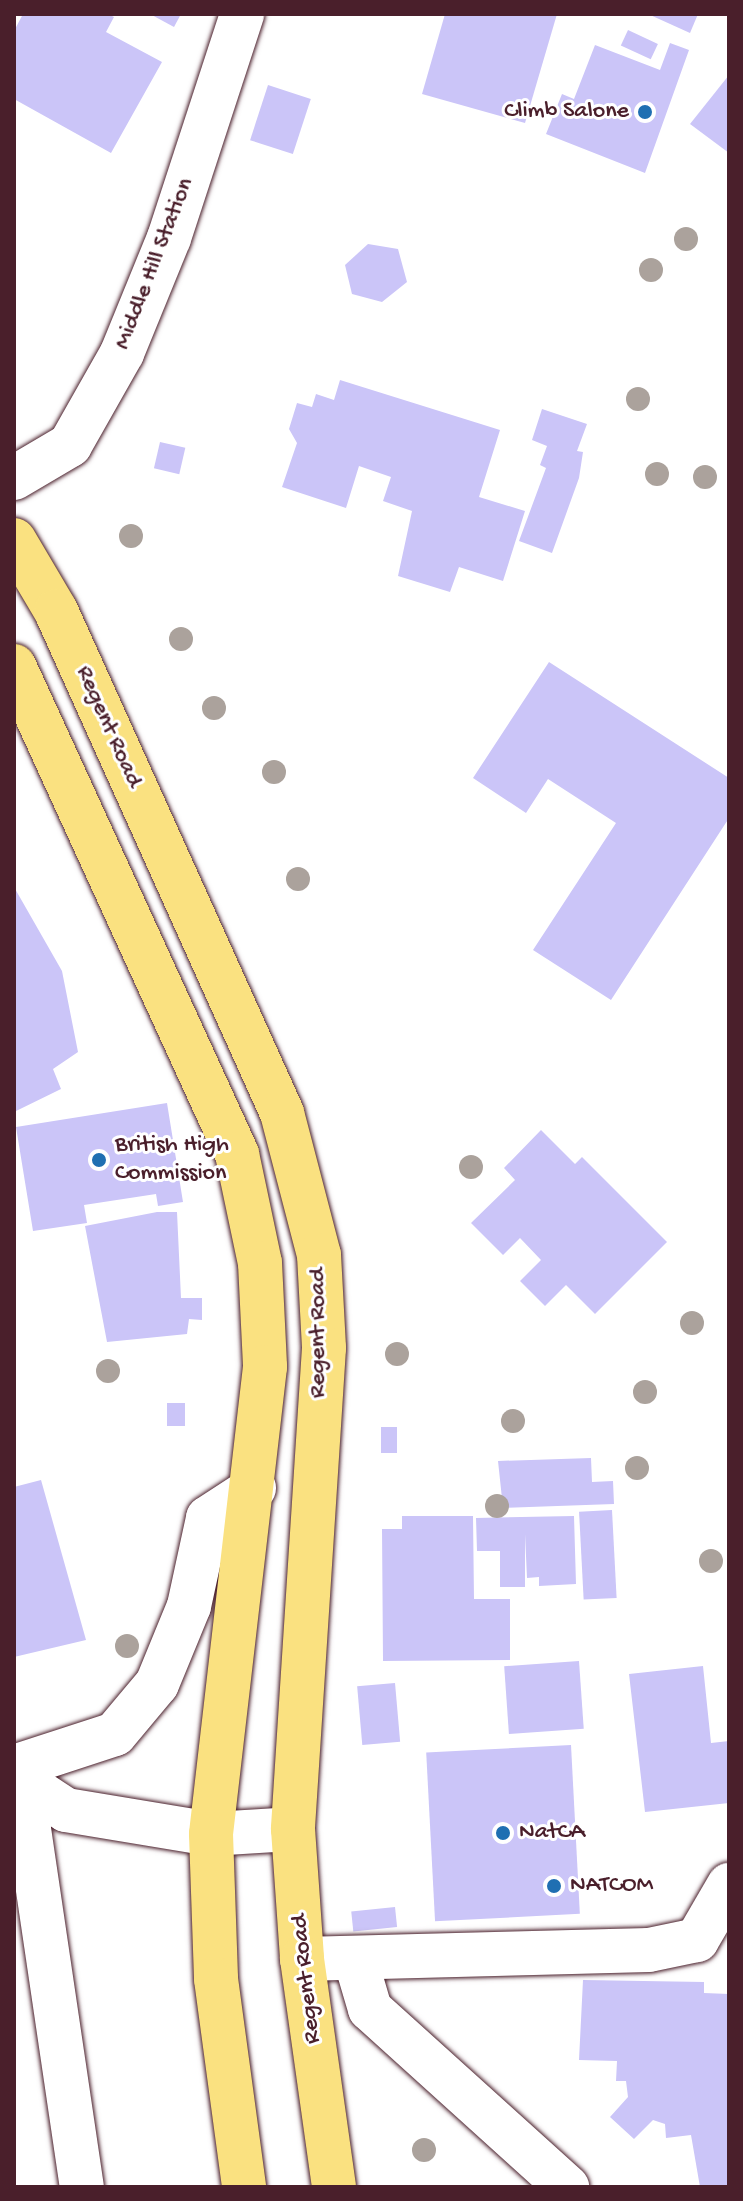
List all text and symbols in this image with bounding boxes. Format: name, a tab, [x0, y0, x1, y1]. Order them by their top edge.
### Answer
place label: Climb Salone	[504, 98, 629, 126]
marker: Climb Salone	[636, 103, 654, 121]
street label: Middle Hill Station	[109, 174, 201, 354]
street label: Regent Road	[68, 662, 148, 792]
place label: British High Commission	[115, 1132, 229, 1188]
marker: British High Commission	[90, 1151, 108, 1169]
street label: Regent Road	[305, 1268, 333, 1398]
place label: NatCA	[519, 1819, 585, 1847]
marker: NatCA	[494, 1824, 512, 1842]
place label: NATCOM	[570, 1872, 653, 1900]
marker: NATCOM	[545, 1877, 563, 1895]
street label: Regent Road	[286, 1913, 328, 2045]

